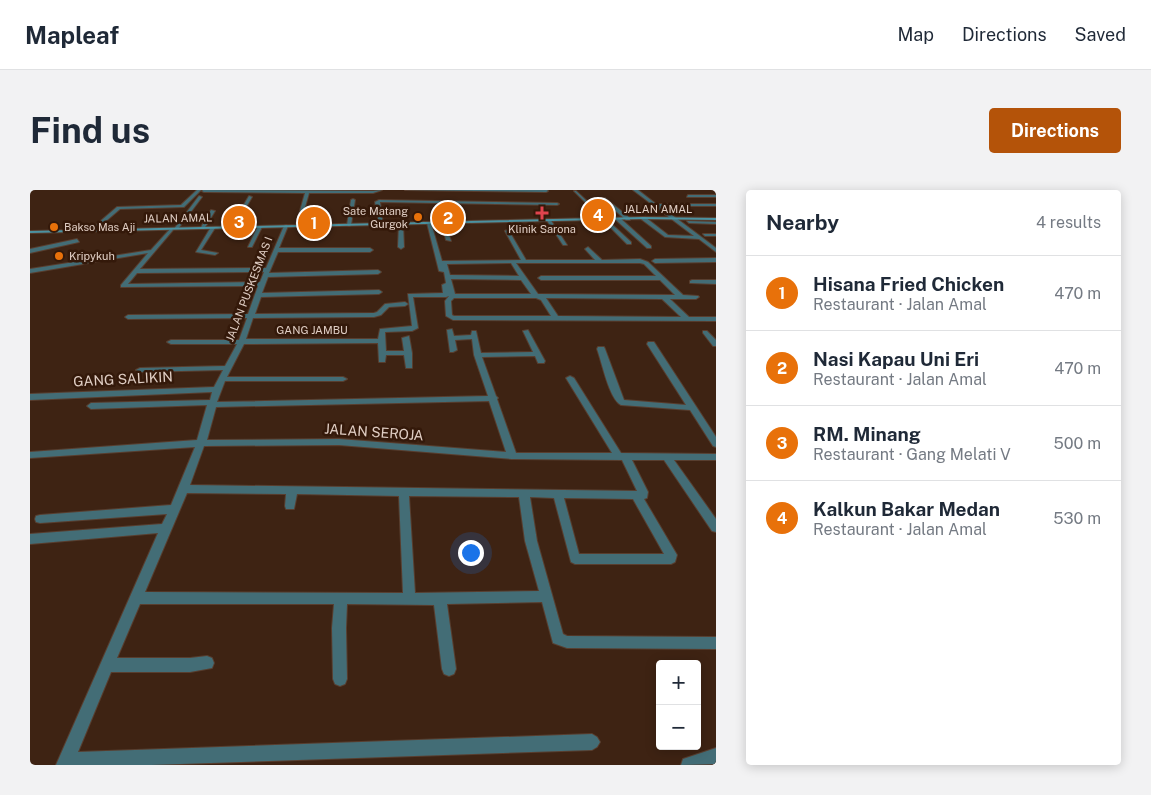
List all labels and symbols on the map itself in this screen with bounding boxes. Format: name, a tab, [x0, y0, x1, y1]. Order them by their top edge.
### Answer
pin: 4	[582, 196, 614, 234]
pin: 2	[432, 199, 464, 237]
pin: 3	[223, 203, 255, 241]
street label: JALAN AMAL	[624, 203, 692, 215]
pin: 1	[298, 204, 330, 242]
place label: Sate Matang Gurgok	[343, 205, 408, 230]
marker: Klinik Sarona	[535, 206, 549, 220]
street label: JALAN AMAL	[144, 211, 212, 225]
marker: Sate Matang Gurgok	[412, 211, 424, 223]
marker: Bakso Mas Aji	[48, 221, 60, 233]
place label: Bakso Mas Aji	[64, 221, 135, 233]
place label: Klinik Sarona	[508, 223, 576, 235]
street label: JALAN PUSKESMAS I	[223, 235, 275, 343]
marker: Kripykuh	[53, 250, 65, 262]
place label: Kripykuh	[69, 250, 115, 262]
street label: GANG JAMBU	[276, 324, 348, 336]
street label: GANG SALIKIN	[73, 368, 173, 390]
street label: JALAN SEROJA	[324, 421, 424, 443]
your location	[458, 540, 484, 566]

